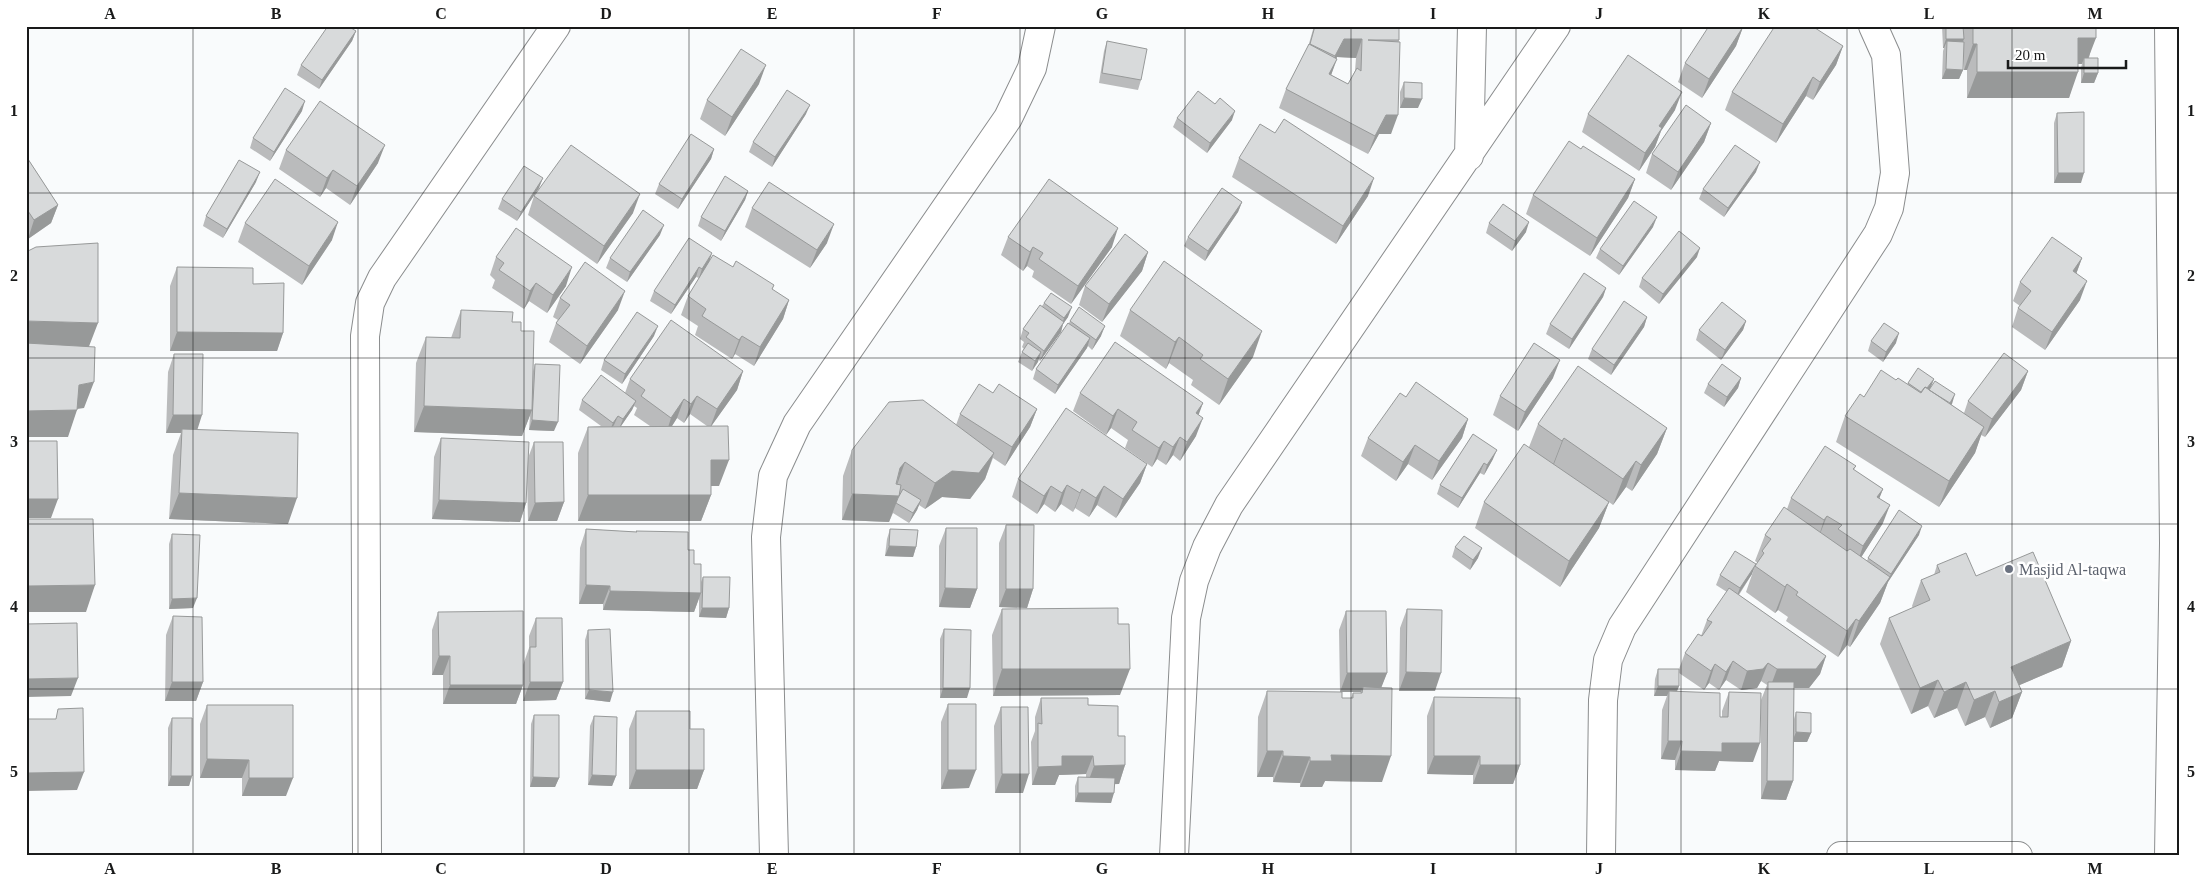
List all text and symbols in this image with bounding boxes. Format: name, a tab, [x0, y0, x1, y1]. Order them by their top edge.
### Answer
text: A	[104, 5, 116, 22]
text: B	[271, 5, 282, 22]
text: C	[435, 5, 447, 22]
text: D	[600, 5, 612, 22]
text: E	[767, 5, 777, 22]
text: F	[932, 5, 942, 22]
text: G	[1096, 5, 1109, 22]
text: H	[1262, 5, 1275, 22]
text: I	[1430, 5, 1436, 22]
text: J	[1595, 5, 1603, 22]
text: K	[1758, 5, 1771, 22]
text: L	[1924, 5, 1934, 22]
text: M	[2087, 5, 2103, 22]
scale bar	[2008, 38, 2125, 70]
text: 20 m	[2015, 47, 2046, 63]
text: 1	[10, 102, 18, 119]
text: 1	[2187, 102, 2195, 119]
text: 2	[10, 267, 18, 284]
text: 2	[2187, 267, 2195, 284]
text: 3	[10, 433, 18, 450]
text: 3	[2187, 433, 2195, 450]
place label: Masjid Al-taqwa	[2019, 561, 2126, 579]
marker: Masjid Al-taqwa	[2003, 563, 2015, 575]
text: 4	[10, 598, 18, 615]
text: 4	[2187, 598, 2195, 615]
text: 5	[10, 763, 18, 780]
text: 5	[2187, 763, 2195, 780]
text: A	[104, 860, 116, 877]
text: B	[271, 860, 282, 877]
text: C	[435, 860, 447, 877]
text: D	[600, 860, 612, 877]
text: E	[767, 860, 777, 877]
text: F	[932, 860, 942, 877]
text: G	[1096, 860, 1109, 877]
text: H	[1262, 860, 1275, 877]
text: I	[1430, 860, 1436, 877]
text: J	[1595, 860, 1603, 877]
text: K	[1758, 860, 1771, 877]
text: L	[1924, 860, 1934, 877]
text: M	[2087, 860, 2103, 877]

